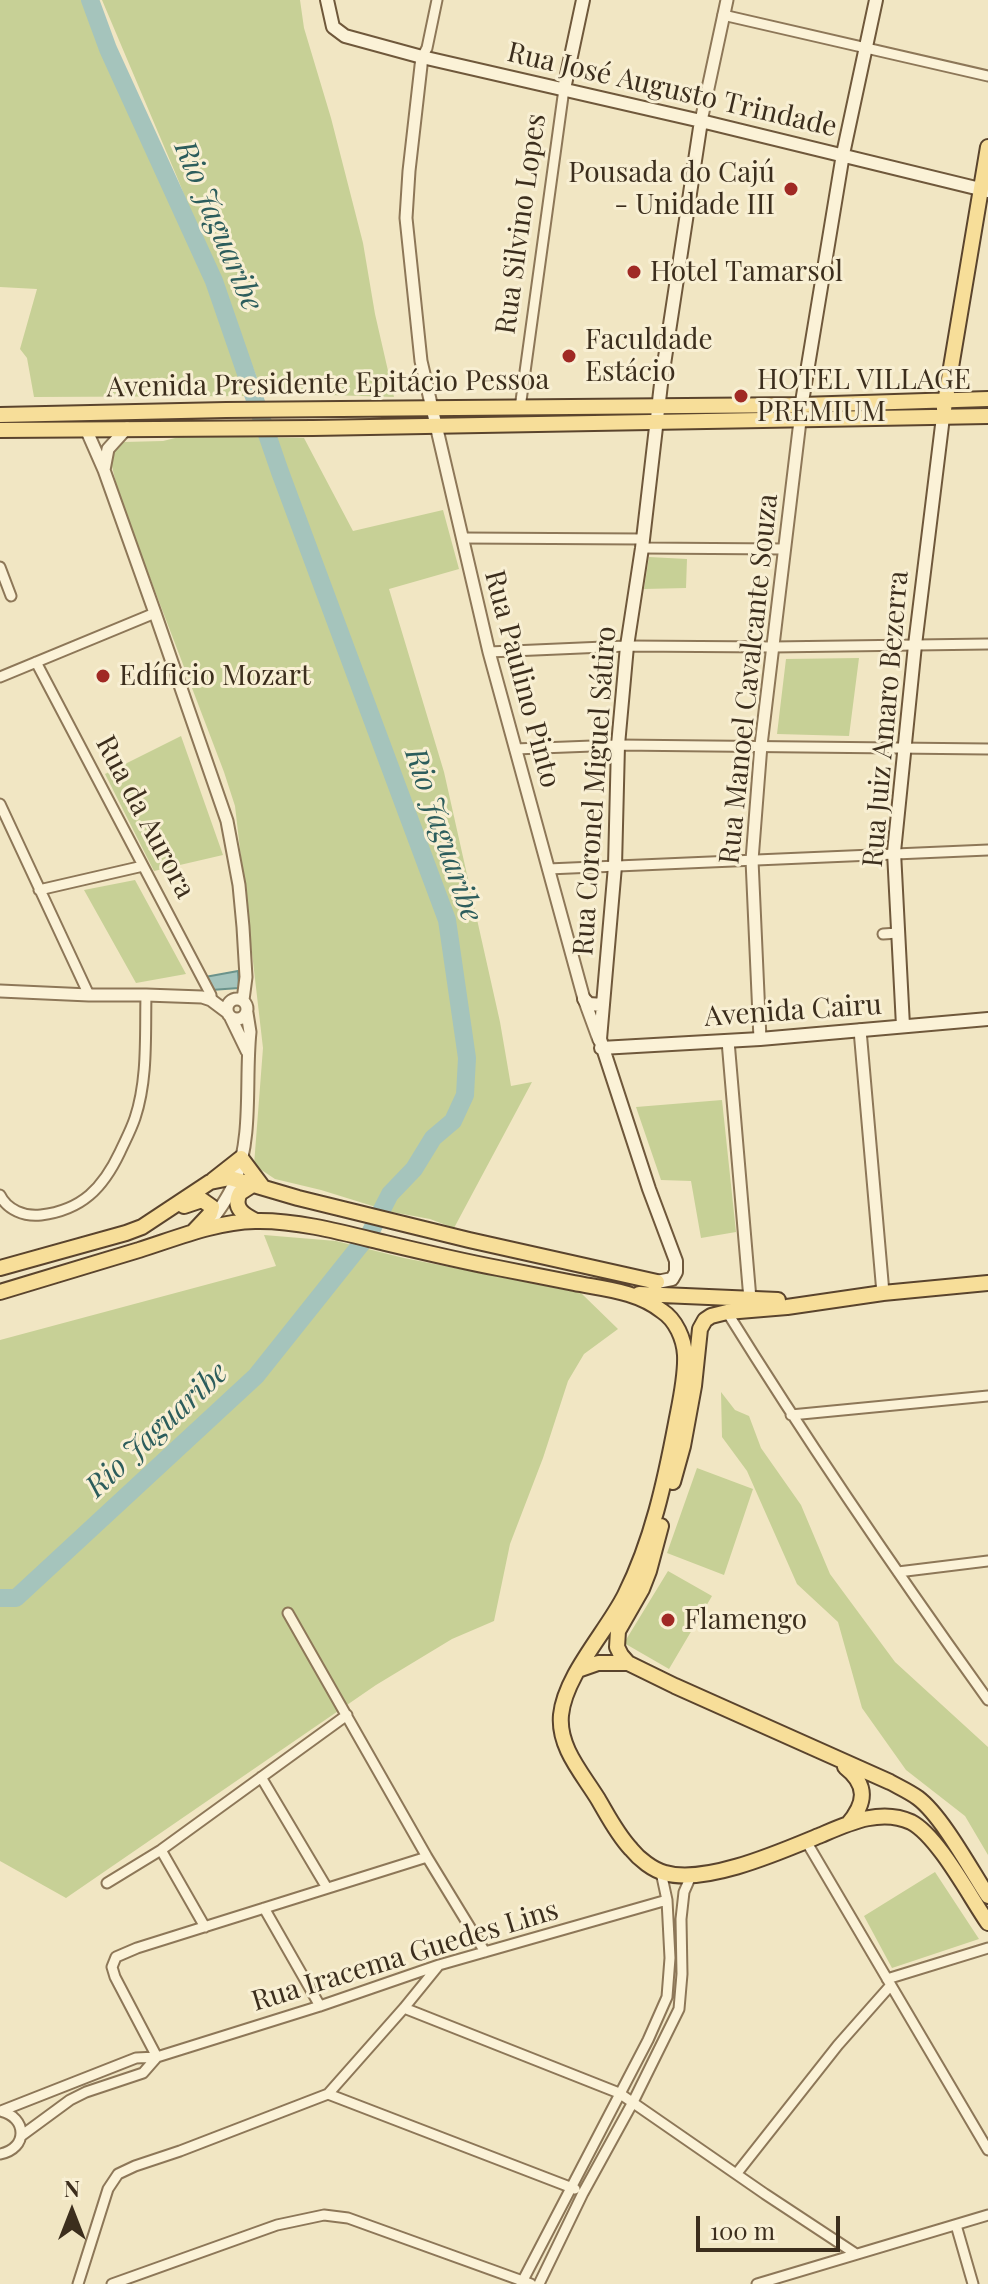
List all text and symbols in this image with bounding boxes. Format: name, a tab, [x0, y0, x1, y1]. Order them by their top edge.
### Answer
street label: Rua José Augusto Trindade	[504, 36, 840, 144]
street label: Rua Silvino Lopes	[489, 112, 553, 336]
water label: Rio Jaguaribe	[166, 136, 270, 316]
place label: Pousada do Cajú - Unidade III	[568, 156, 775, 222]
marker: Pousada do Cajú - Unidade III	[782, 180, 800, 198]
place label: Hotel Tamarsol	[650, 255, 843, 289]
marker: Hotel Tamarsol	[625, 263, 643, 281]
place label: Faculdade Estácio	[585, 323, 713, 389]
marker: Faculdade Estácio	[560, 347, 578, 365]
street label: Avenida Presidente Epitácio Pessoa	[106, 363, 550, 405]
place label: HOTEL VILLAGE PREMIUM	[757, 363, 971, 429]
marker: HOTEL VILLAGE PREMIUM	[732, 387, 750, 405]
street label: Rua Manoel Cavalcante Souza	[713, 492, 785, 866]
street label: Rua Paulino Pinto	[477, 567, 567, 791]
street label: Rua Juiz Amaro Bezerra	[856, 569, 916, 869]
street label: Rua Coronel Miguel Sátiro	[567, 625, 623, 957]
place label: Edíficio Mozart	[119, 659, 311, 693]
marker: Edíficio Mozart	[94, 667, 112, 685]
street label: Rua da Aurora	[88, 730, 202, 904]
water label: Rio Jaguaribe	[396, 743, 490, 927]
street label: Avenida Cairu	[703, 988, 883, 1034]
water label: Rio Jaguaribe	[78, 1355, 236, 1505]
place label: Flamengo	[684, 1603, 807, 1637]
marker: Flamengo	[659, 1611, 677, 1629]
street label: Rua Iracema Guedes Lins	[248, 1893, 562, 2019]
north arrow	[32, 2172, 112, 2252]
text: N	[64, 2173, 80, 2203]
scale bar	[700, 2200, 844, 2250]
text: 100 m	[710, 2214, 775, 2246]

